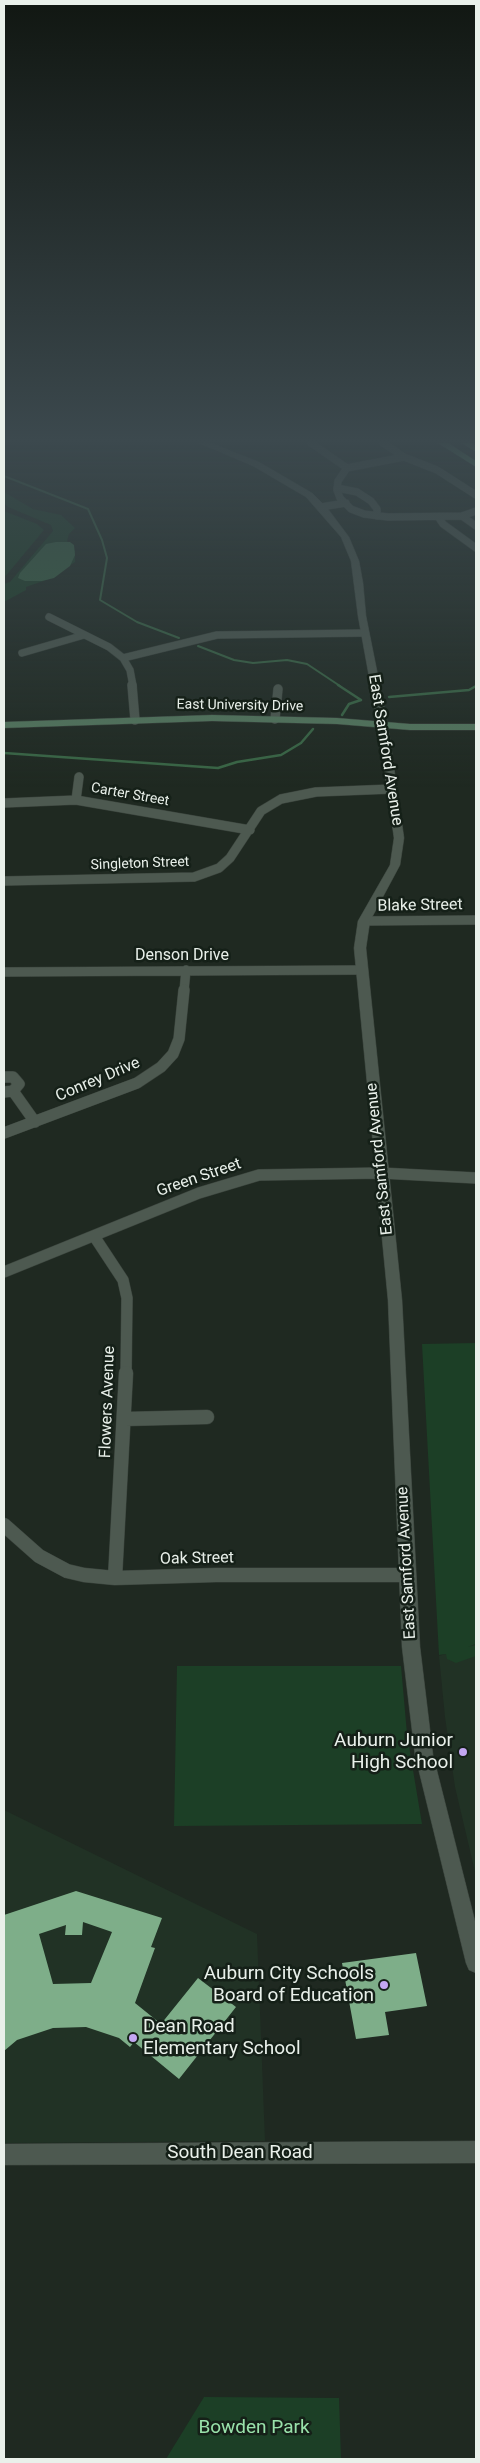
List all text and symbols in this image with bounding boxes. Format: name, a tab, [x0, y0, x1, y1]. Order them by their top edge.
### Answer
street label: East Samford Avenue	[364, 673, 406, 827]
street label: East University Drive	[177, 696, 303, 716]
street label: Carter Street	[90, 780, 170, 810]
street label: Singleton Street	[90, 854, 190, 874]
street label: Blake Street	[377, 896, 463, 916]
street label: Denson Drive	[135, 946, 229, 966]
street label: Conrey Drive	[53, 1054, 143, 1106]
street label: East Samford Avenue	[362, 1082, 398, 1236]
street label: Green Street	[154, 1155, 244, 1201]
street label: Flowers Avenue	[96, 1346, 120, 1458]
street label: East Samford Avenue	[393, 1486, 421, 1640]
street label: Oak Street	[160, 1549, 234, 1569]
place label: Auburn Junior High School	[334, 1730, 453, 1774]
marker: Auburn Junior High School	[457, 1746, 469, 1758]
place label: Auburn City Schools Board of Education	[204, 1963, 374, 2007]
marker: Auburn City Schools Board of Education	[378, 1979, 390, 1991]
place label: Dean Road Elementary School	[143, 2016, 301, 2060]
marker: Dean Road Elementary School	[127, 2032, 139, 2044]
street label: South Dean Road	[167, 2142, 313, 2164]
park label: Bowden Park	[198, 2417, 310, 2439]

